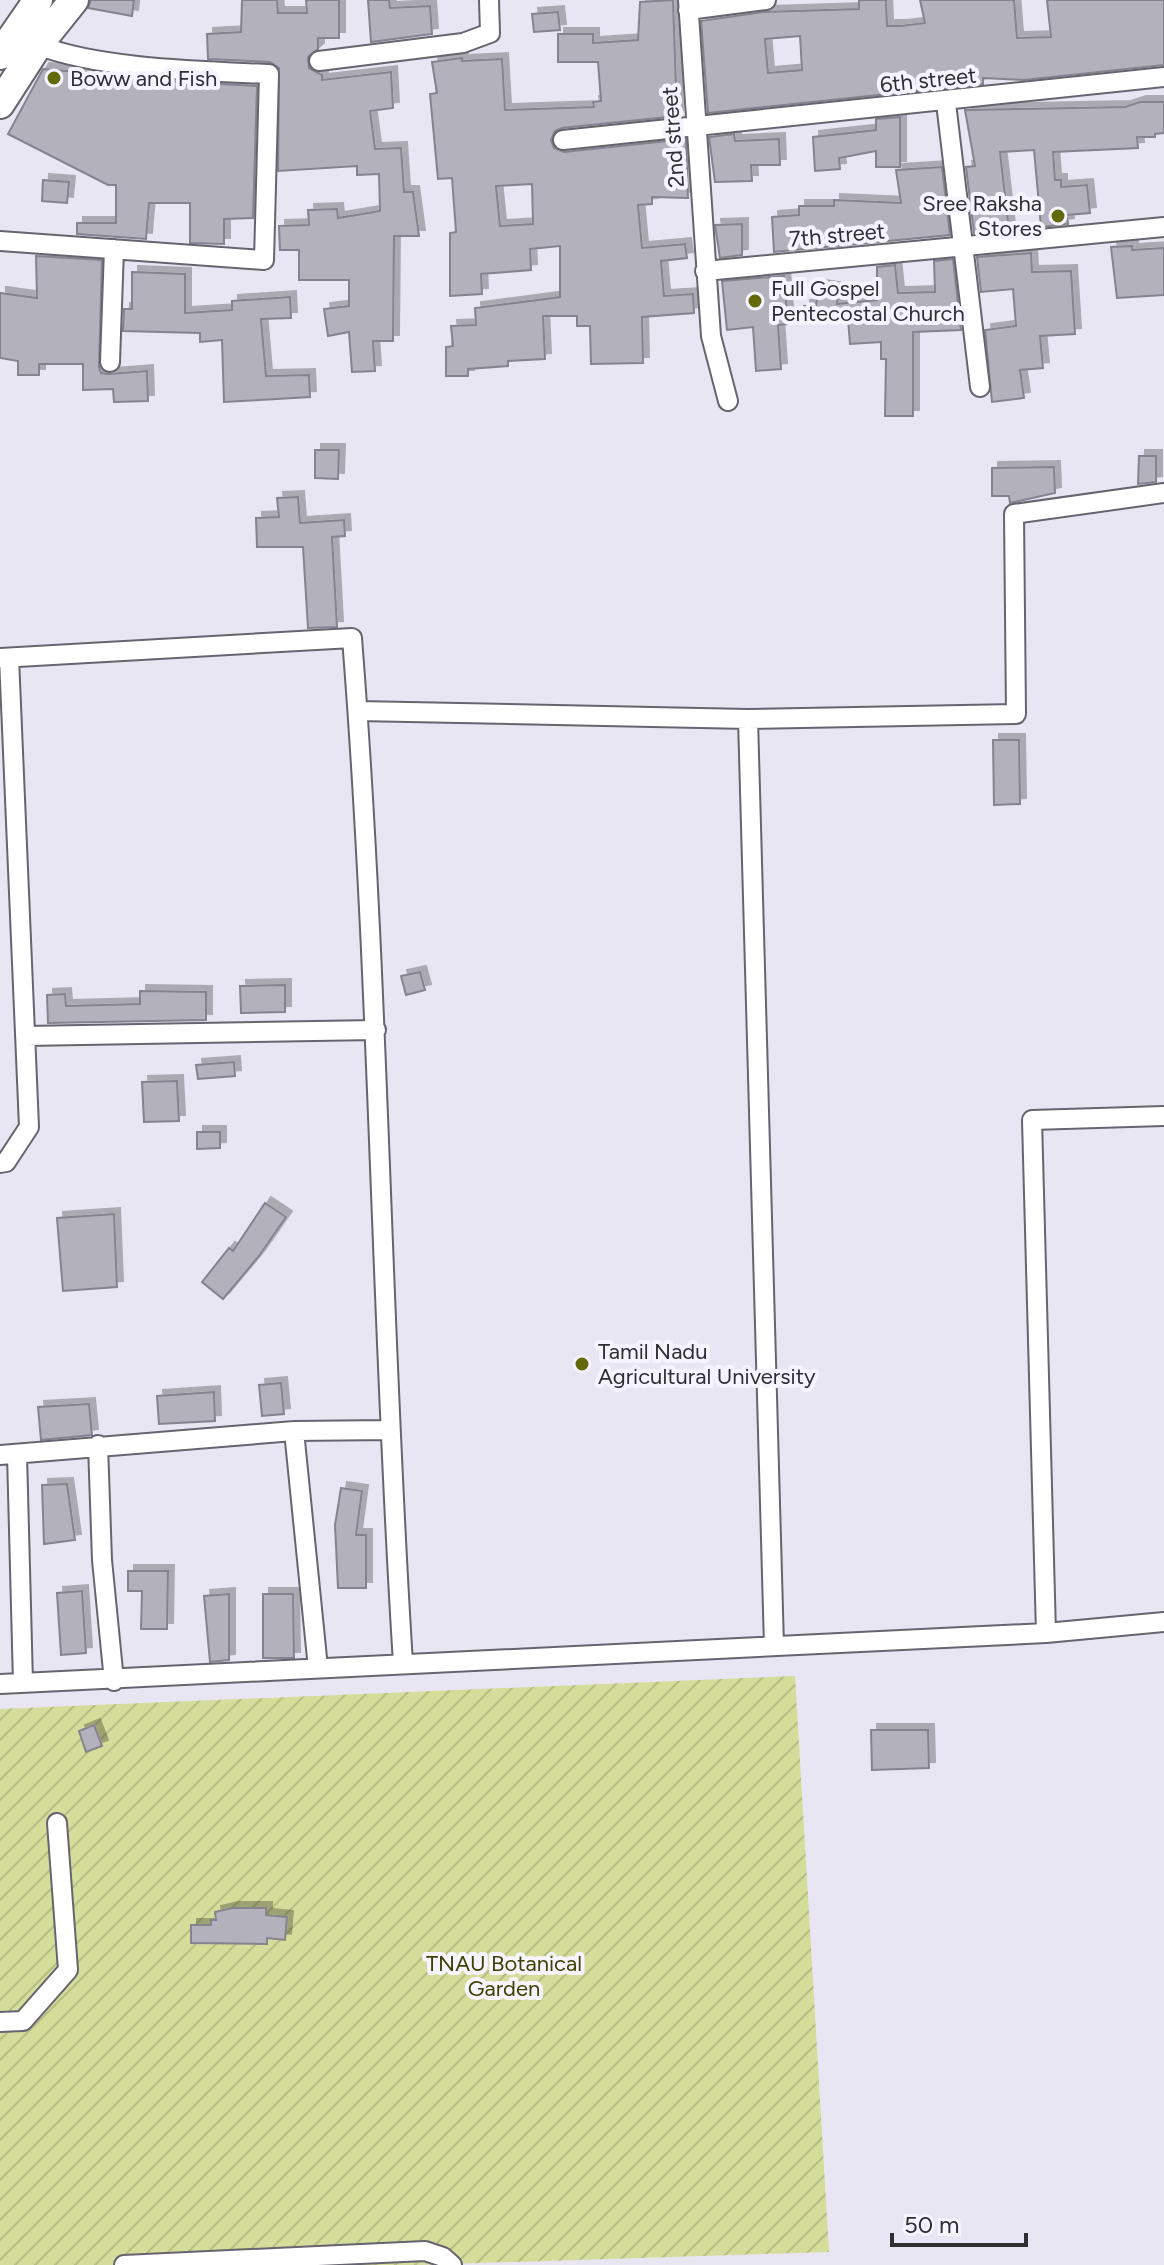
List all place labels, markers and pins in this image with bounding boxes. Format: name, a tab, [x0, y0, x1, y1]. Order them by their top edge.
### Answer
place label: Boww and Fish	[70, 65, 217, 92]
marker: Boww and Fish	[45, 69, 63, 87]
place label: Sree Raksha Stores	[922, 190, 1042, 242]
marker: Sree Raksha Stores	[1049, 207, 1067, 225]
place label: Full Gospel Pentecostal Church	[771, 275, 965, 327]
marker: Full Gospel Pentecostal Church	[746, 292, 764, 310]
place label: Tamil Nadu Agricultural University	[598, 1338, 816, 1390]
marker: Tamil Nadu Agricultural University	[573, 1355, 591, 1373]

